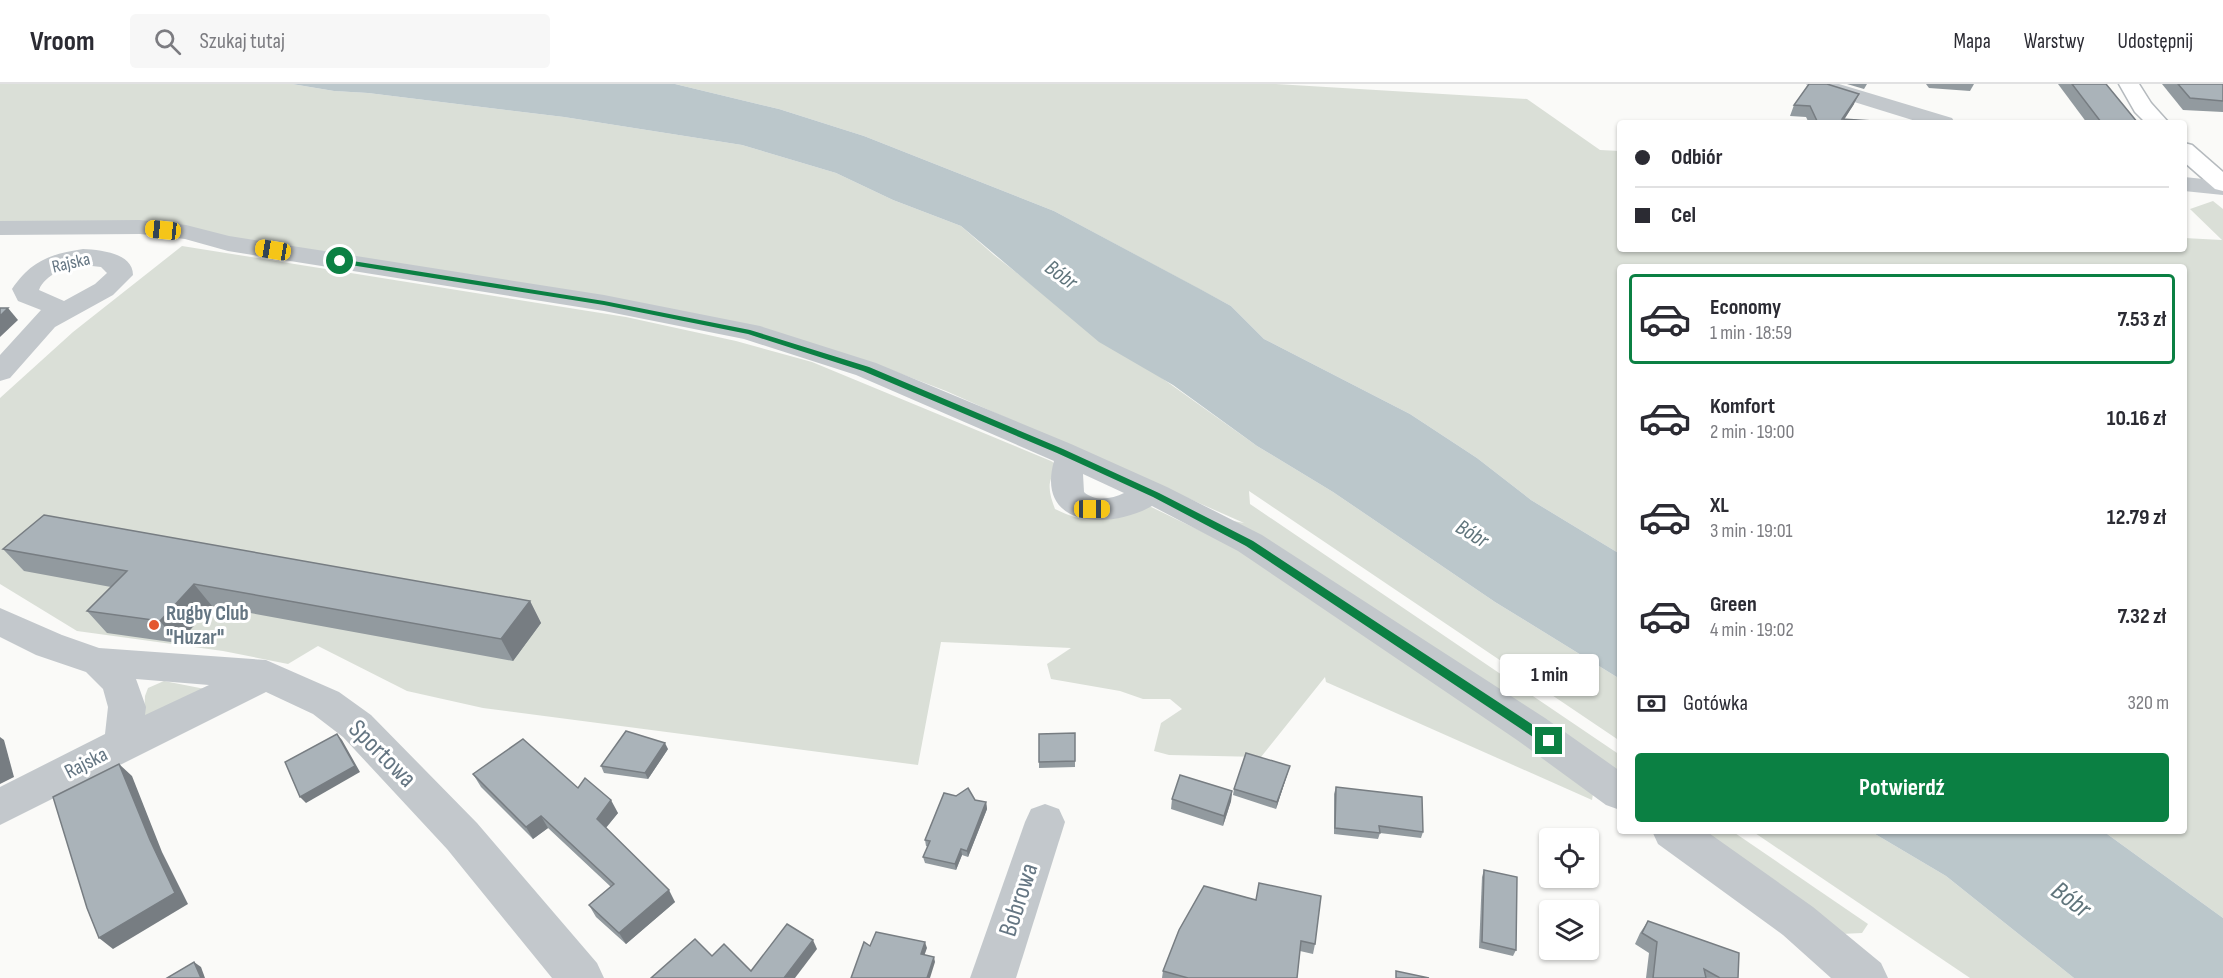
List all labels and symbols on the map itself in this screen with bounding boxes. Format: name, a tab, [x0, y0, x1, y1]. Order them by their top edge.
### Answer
car	[144, 219, 182, 241]
car	[254, 238, 292, 262]
route start	[326, 247, 353, 274]
street label: Rajska	[50, 248, 92, 278]
water label: Bóbr	[1039, 254, 1083, 296]
car	[1074, 500, 1110, 518]
water label: Bóbr	[1451, 514, 1494, 555]
place label: Rugby Club "Huzar"	[166, 601, 249, 650]
marker: Rugby Club "Huzar"	[147, 618, 161, 632]
callout: 1 min	[1500, 654, 1598, 696]
street label: Sportowa	[342, 714, 422, 794]
route end	[1535, 727, 1562, 754]
street label: Rajska	[60, 742, 112, 784]
street label: Bobrowa	[993, 859, 1045, 941]
water label: Bóbr	[2045, 875, 2098, 926]

